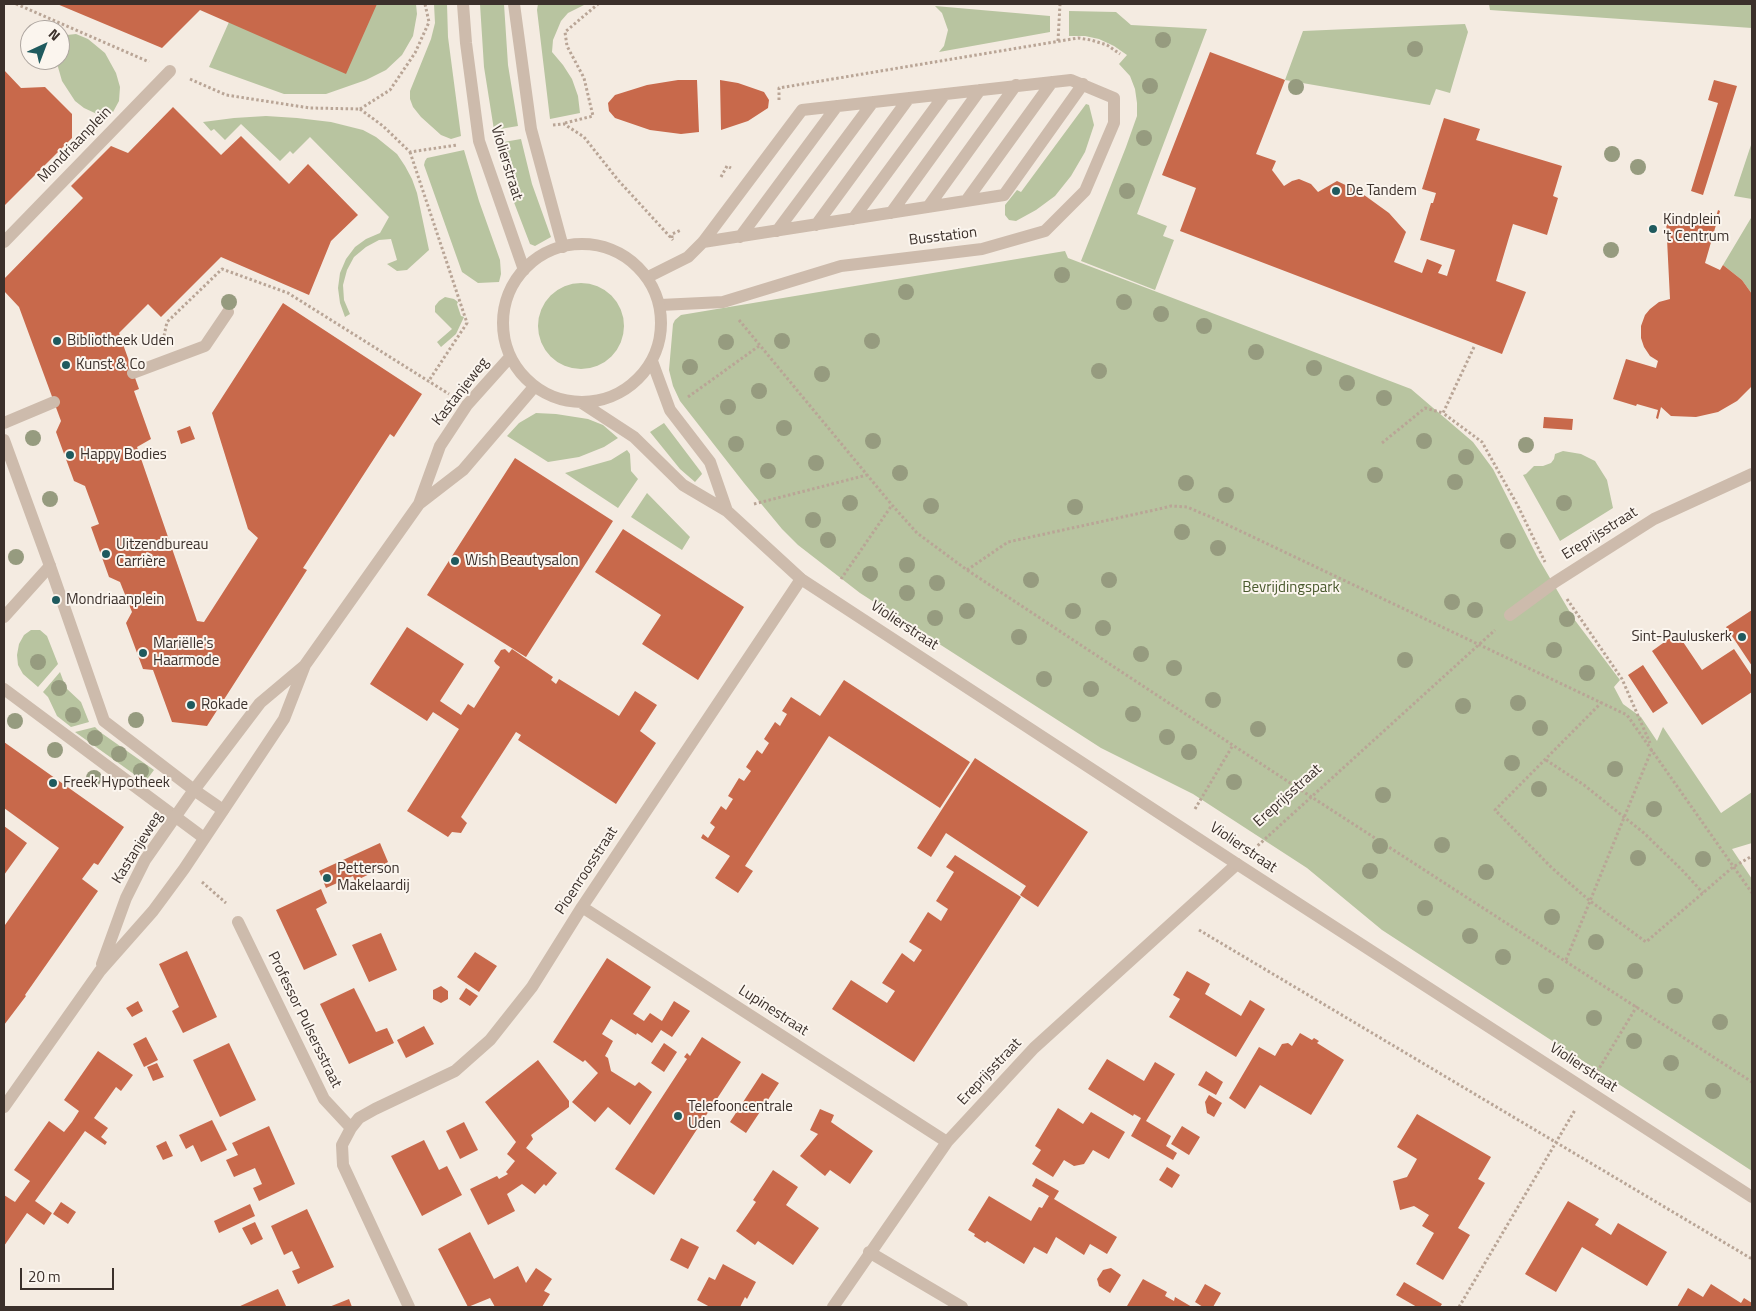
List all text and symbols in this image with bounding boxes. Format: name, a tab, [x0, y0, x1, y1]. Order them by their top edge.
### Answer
north arrow	[20, 20, 70, 70]
text: N	[44, 23, 66, 45]
street label: Mondriaanplein	[34, 103, 116, 187]
street label: Violierstraat	[486, 123, 526, 203]
place label: De Tandem	[1346, 182, 1417, 200]
marker: De Tandem	[1330, 185, 1342, 197]
place label: Kindplein 't Centrum	[1663, 211, 1729, 246]
marker: Kindplein 't Centrum	[1647, 223, 1659, 235]
street label: Busstation	[908, 224, 978, 250]
place label: Bibliotheek Uden	[67, 332, 174, 350]
marker: Bibliotheek Uden	[51, 335, 63, 347]
street label: Kastanjeweg	[429, 354, 493, 430]
place label: Kunst & Co	[76, 356, 145, 374]
marker: Kunst & Co	[60, 359, 72, 371]
place label: Happy Bodies	[80, 446, 167, 464]
marker: Happy Bodies	[64, 449, 76, 461]
street label: Ereprijsstraat	[1559, 504, 1641, 564]
place label: Uitzendbureau Carrière	[116, 536, 209, 571]
marker: Uitzendbureau Carrière	[100, 548, 112, 560]
place label: Wish Beautysalon	[465, 552, 579, 570]
marker: Wish Beautysalon	[449, 555, 461, 567]
park label: Bevrijdingspark	[1242, 579, 1340, 597]
place label: Mondriaanplein	[66, 591, 164, 609]
marker: Mondriaanplein	[50, 594, 62, 606]
street label: Violierstraat	[867, 597, 941, 655]
place label: Sint-Pauluskerk	[1631, 628, 1732, 646]
marker: Sint-Pauluskerk	[1736, 631, 1748, 643]
place label: Mariëlle's Haarmode	[153, 635, 219, 670]
marker: Mariëlle's Haarmode	[137, 647, 149, 659]
place label: Rokade	[201, 696, 248, 714]
marker: Rokade	[185, 699, 197, 711]
street label: Ereprijsstraat	[1250, 761, 1326, 831]
place label: Freek Hypotheek	[63, 774, 170, 792]
marker: Freek Hypotheek	[47, 777, 59, 789]
street label: Kastanjeweg	[109, 809, 167, 887]
street label: Violierstraat	[1206, 819, 1280, 877]
street label: Pioenroosstraat	[552, 824, 622, 918]
place label: Petterson Makelaardij	[337, 860, 410, 895]
marker: Petterson Makelaardij	[321, 872, 333, 884]
street label: Professor Pulsersstraat	[263, 949, 345, 1091]
street label: Lupinestraat	[735, 982, 811, 1040]
street label: Ereprijsstraat	[954, 1035, 1026, 1109]
street label: Violierstraat	[1546, 1039, 1620, 1097]
place label: Telefooncentrale Uden	[688, 1098, 793, 1133]
marker: Telefooncentrale Uden	[672, 1110, 684, 1122]
scale bar	[22, 1258, 116, 1290]
text: 20 m	[28, 1265, 61, 1288]

